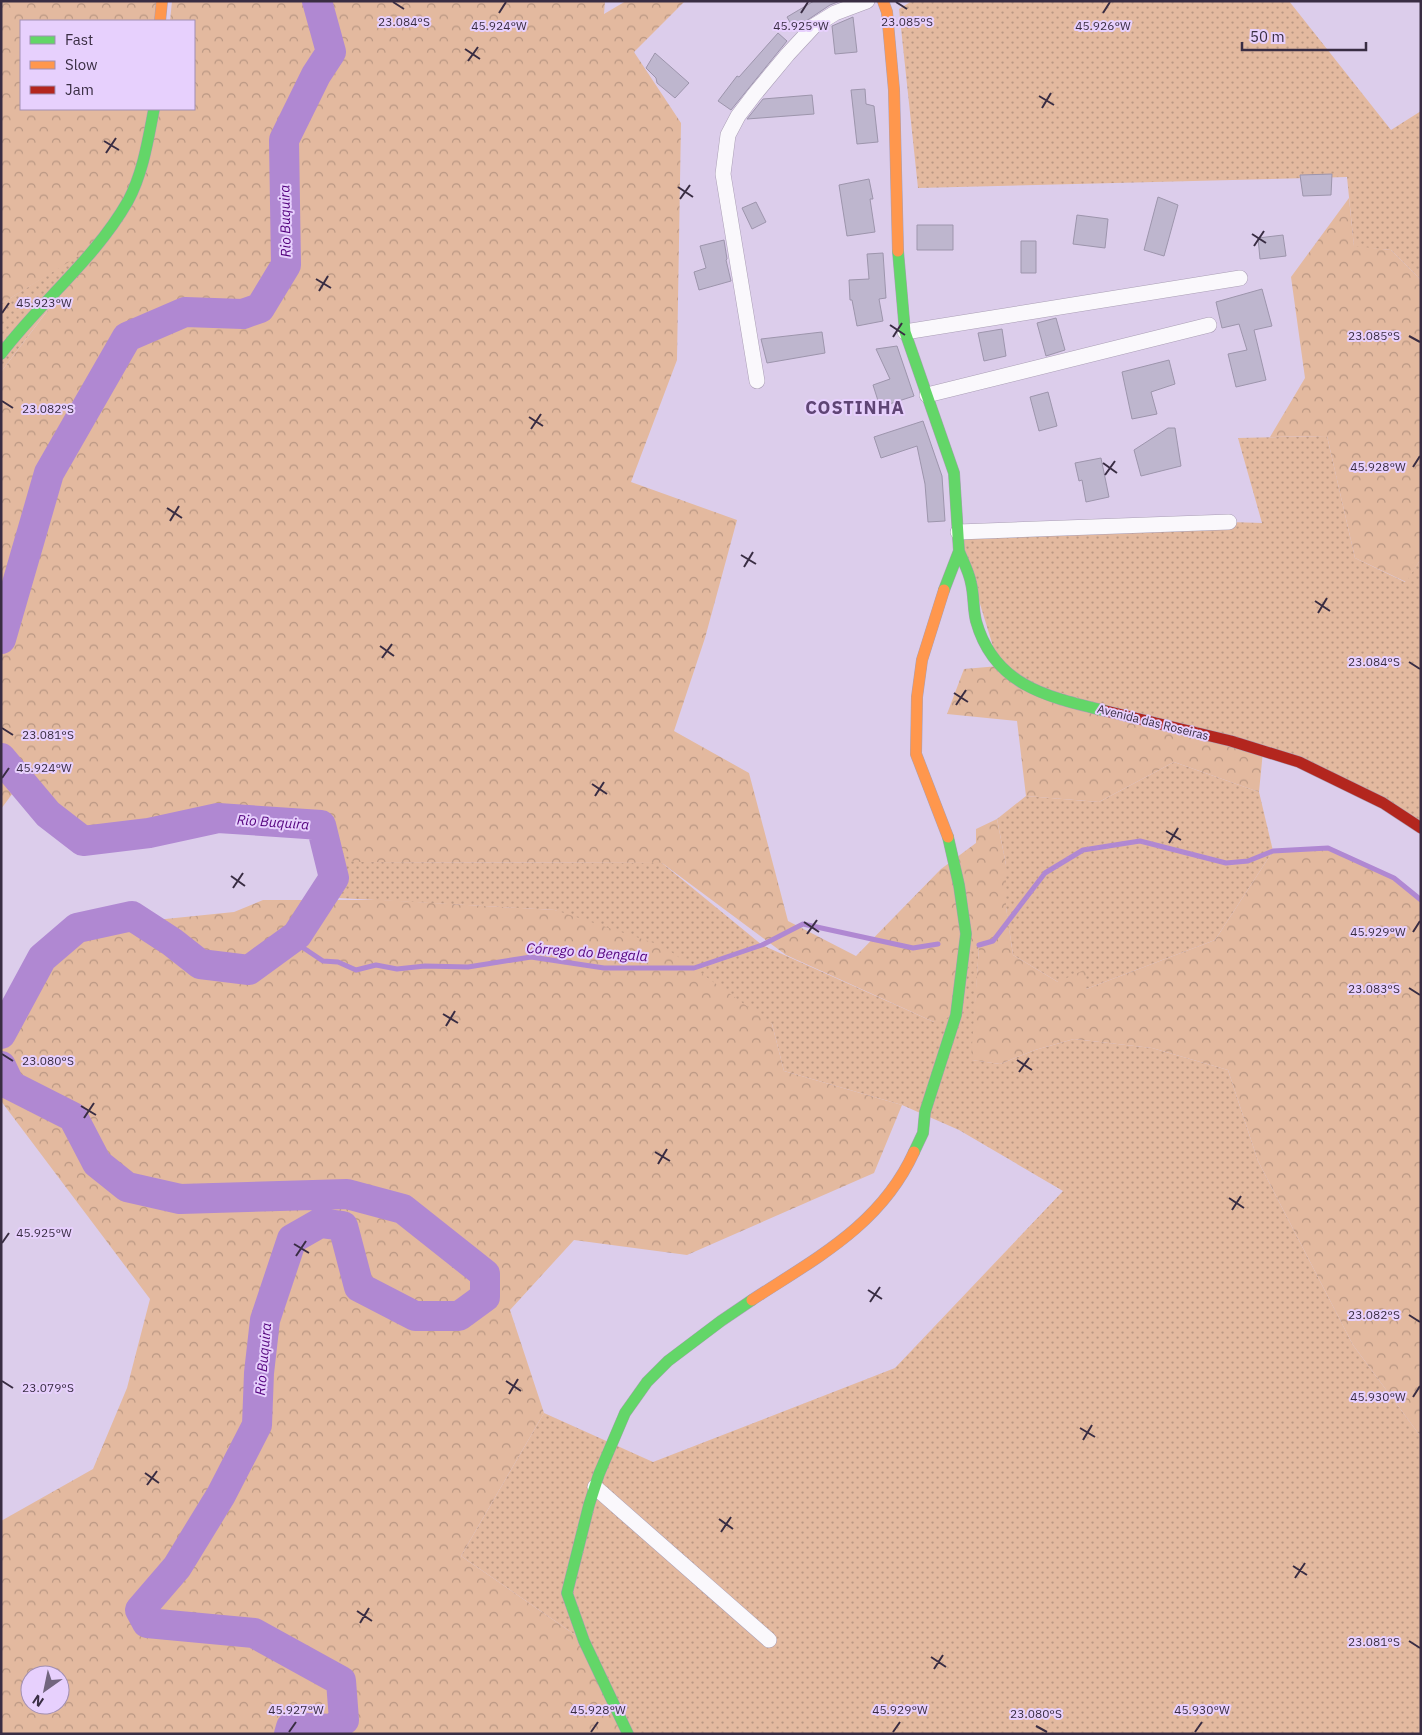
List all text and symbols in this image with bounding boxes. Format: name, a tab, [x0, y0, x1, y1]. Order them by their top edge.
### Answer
text: 23.084°S	[378, 14, 430, 29]
text: 23.085°S	[881, 14, 933, 29]
text: 45.924°W	[471, 18, 527, 33]
text: 45.925°W	[773, 18, 829, 33]
text: 45.926°W	[1075, 18, 1131, 33]
legend	[20, 20, 195, 110]
scale bar	[1242, 20, 1366, 52]
text: 50 m	[1250, 27, 1285, 46]
text: Fast	[65, 30, 93, 49]
text: Slow	[65, 55, 98, 74]
text: Jam	[65, 80, 94, 99]
water label: Rio Buquira	[275, 184, 295, 258]
text: 45.923°W	[16, 295, 72, 310]
text: 23.085°S	[1348, 328, 1400, 343]
district label: COSTINHA	[805, 396, 905, 419]
text: 23.082°S	[22, 401, 74, 416]
text: 45.928°W	[1350, 459, 1406, 474]
text: 23.084°S	[1348, 654, 1400, 669]
street label: Avenida das Roseiras	[1096, 701, 1210, 743]
text: 23.081°S	[22, 727, 74, 742]
text: 45.924°W	[16, 760, 72, 775]
water label: Rio Buquira	[236, 810, 310, 834]
text: 45.929°W	[1350, 924, 1406, 939]
water label: Córrego do Bengala	[526, 939, 648, 965]
text: 23.083°S	[1348, 981, 1400, 996]
text: 23.080°S	[22, 1053, 74, 1068]
text: 45.925°W	[16, 1225, 72, 1240]
text: 23.082°S	[1348, 1307, 1400, 1322]
water label: Rio Buquira	[251, 1322, 275, 1396]
text: 23.079°S	[22, 1380, 74, 1395]
text: 45.930°W	[1350, 1389, 1406, 1404]
text: 23.081°S	[1348, 1634, 1400, 1649]
north arrow	[20, 1665, 70, 1715]
text: N	[29, 1691, 47, 1711]
text: 45.927°W	[268, 1702, 324, 1717]
text: 45.928°W	[570, 1702, 626, 1717]
text: 45.929°W	[872, 1702, 928, 1717]
text: 45.930°W	[1174, 1702, 1230, 1717]
text: 23.080°S	[1010, 1706, 1062, 1721]

